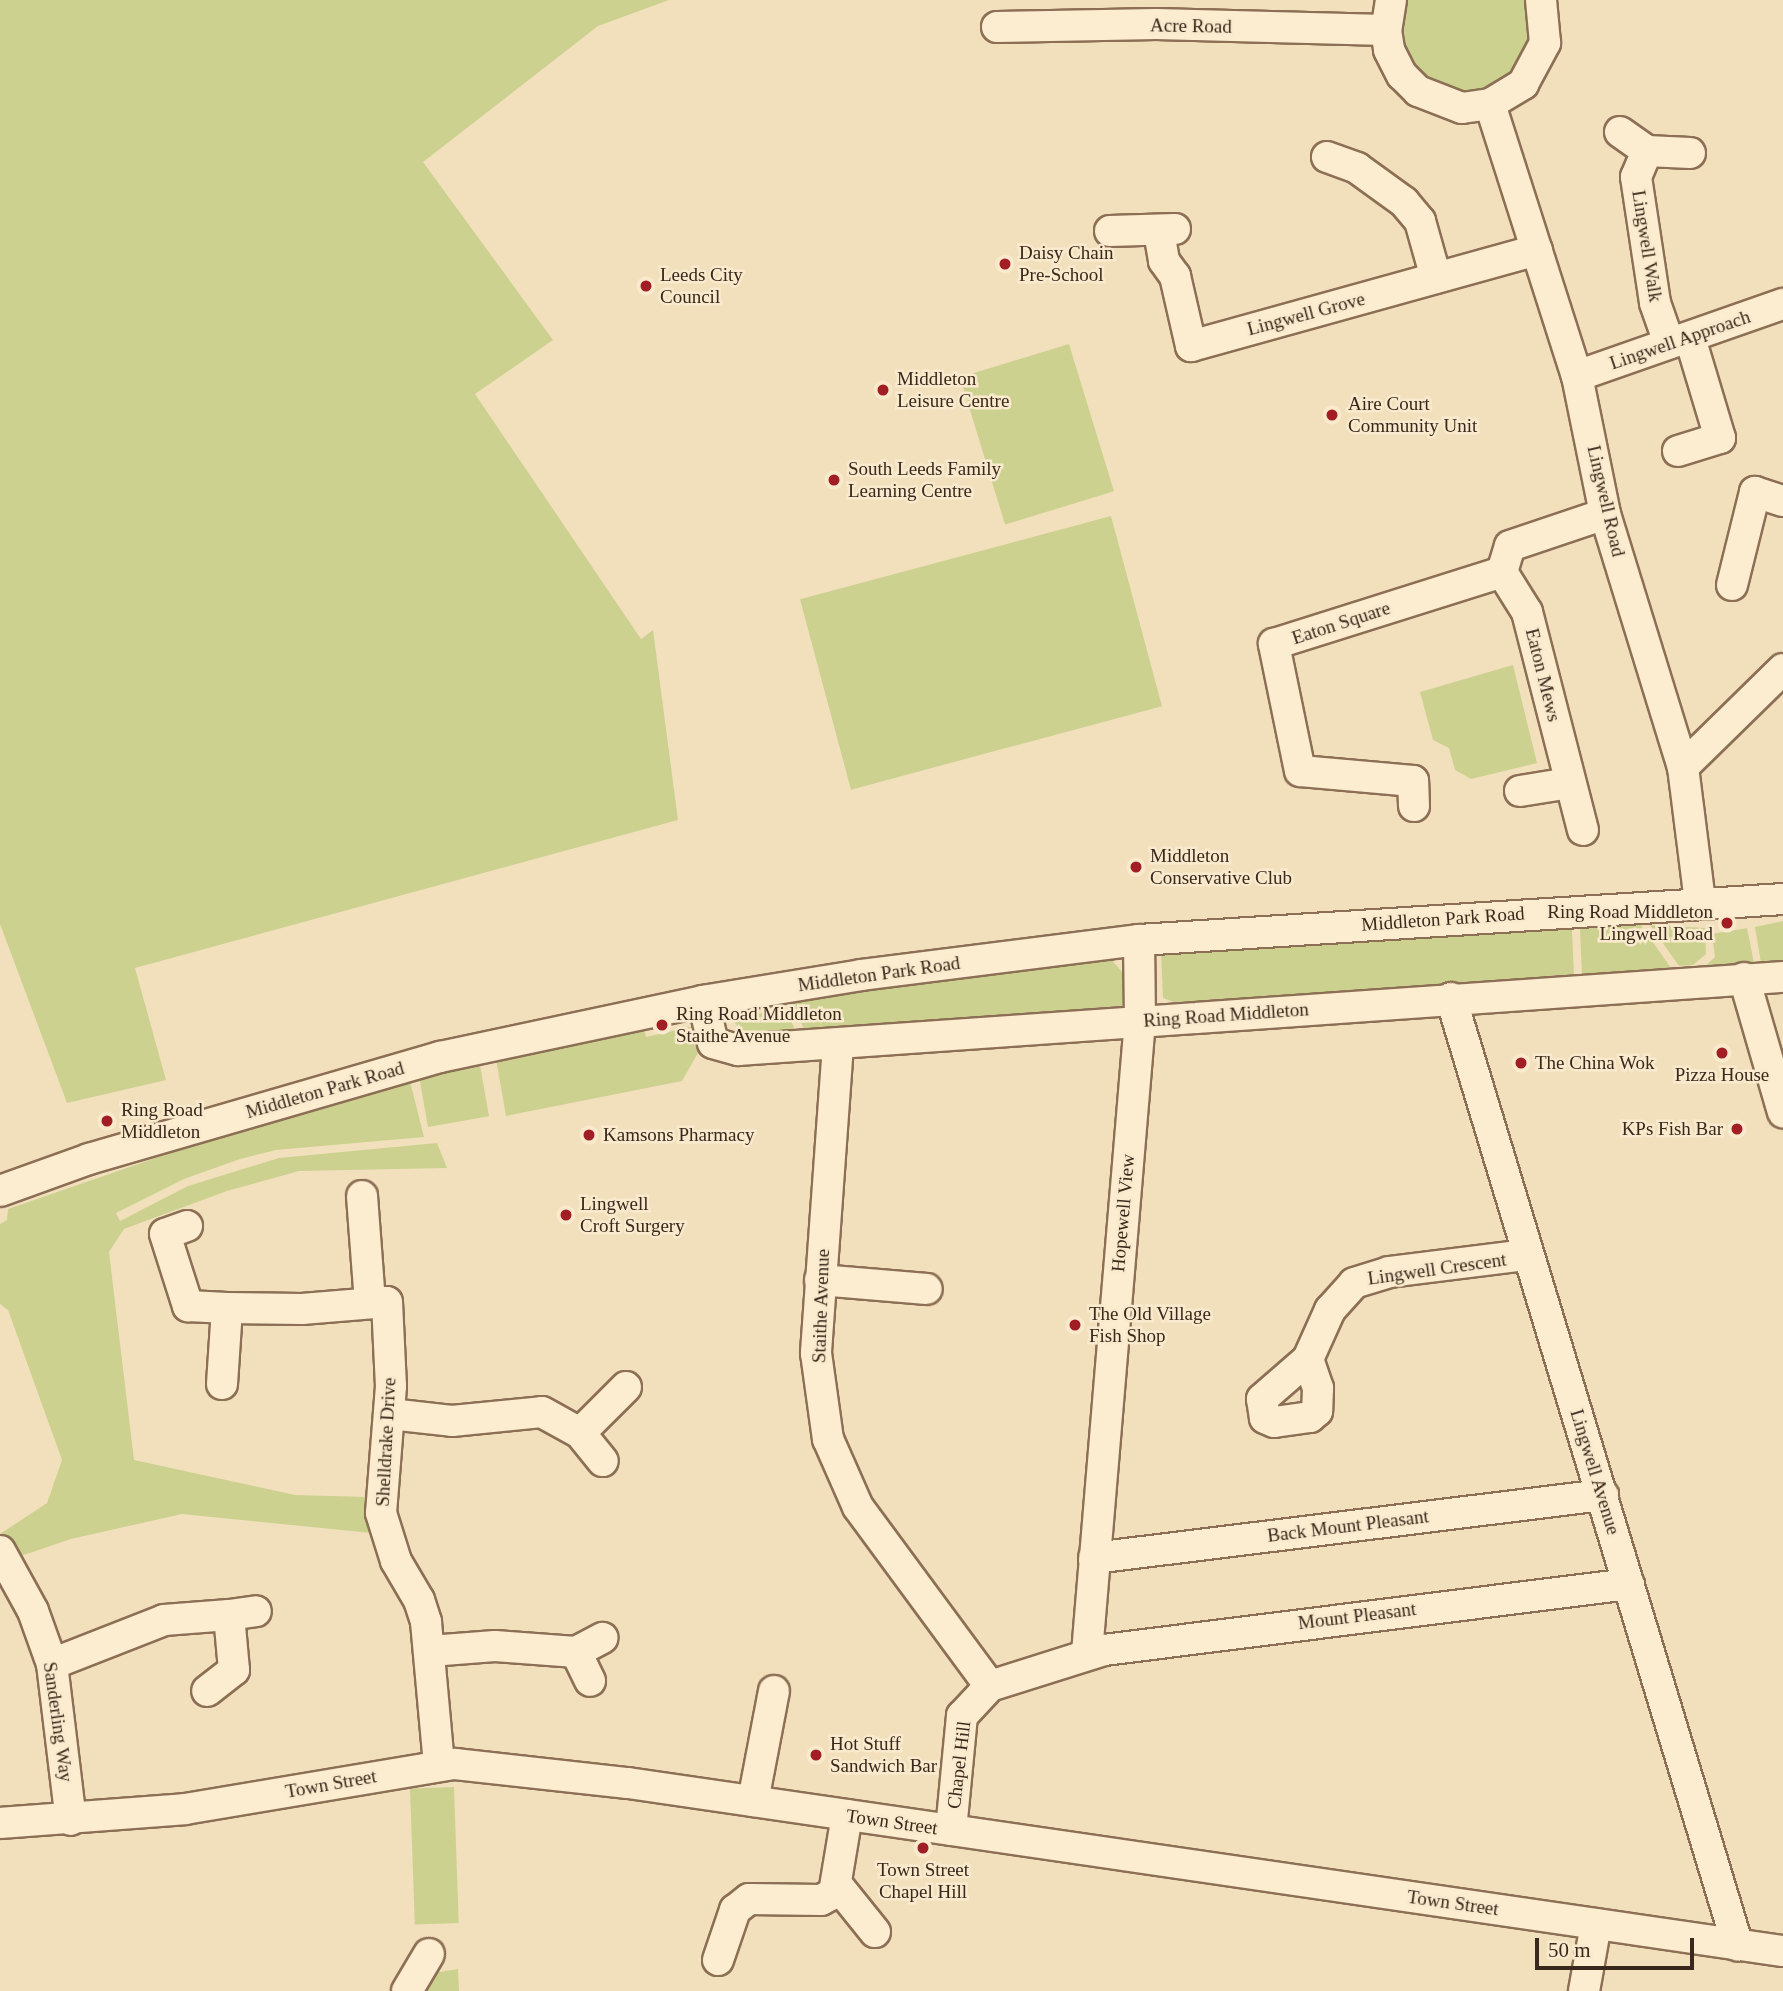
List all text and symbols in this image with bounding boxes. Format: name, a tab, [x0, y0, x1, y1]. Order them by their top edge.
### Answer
street label: Acre Road	[1150, 14, 1232, 38]
street label: Lingwell Walk	[1627, 188, 1667, 304]
place label: Daisy Chain Pre-School	[1019, 242, 1113, 286]
marker: Daisy Chain Pre-School	[997, 256, 1013, 272]
place label: Leeds City Council	[660, 264, 743, 308]
marker: Leeds City Council	[638, 278, 654, 294]
street label: Lingwell Grove	[1245, 287, 1367, 341]
street label: Lingwell Approach	[1606, 305, 1754, 375]
place label: Middleton Leisure Centre	[897, 368, 1009, 412]
marker: Middleton Leisure Centre	[875, 382, 891, 398]
place label: Aire Court Community Unit	[1348, 393, 1477, 437]
marker: Aire Court Community Unit	[1322, 405, 1342, 425]
street label: Lingwell Road	[1582, 443, 1630, 559]
place label: South Leeds Family Learning Centre	[848, 458, 1001, 502]
marker: South Leeds Family Learning Centre	[826, 472, 842, 488]
street label: Eaton Square	[1289, 596, 1393, 650]
street label: Eaton Mews	[1520, 626, 1566, 724]
place label: Middleton Conservative Club	[1150, 845, 1292, 889]
marker: Middleton Conservative Club	[1128, 859, 1144, 875]
place label: Ring Road Middleton Lingwell Road	[1547, 901, 1713, 945]
street label: Middleton Park Road	[1361, 902, 1525, 936]
marker: Ring Road Middleton Lingwell Road	[1719, 915, 1735, 931]
street label: Middleton Park Road	[796, 951, 962, 997]
street label: Ring Road Middleton	[1143, 998, 1309, 1032]
place label: Ring Road Middleton Staithe Avenue	[676, 1003, 842, 1047]
marker: Ring Road Middleton Staithe Avenue	[654, 1017, 670, 1033]
marker: Pizza House	[1714, 1045, 1730, 1061]
place label: The China Wok	[1535, 1052, 1655, 1074]
marker: The China Wok	[1513, 1055, 1529, 1071]
street label: Middleton Park Road	[243, 1056, 407, 1124]
place label: Pizza House	[1675, 1064, 1769, 1086]
place label: Ring Road Middleton	[121, 1099, 203, 1143]
marker: Ring Road Middleton	[99, 1113, 115, 1129]
place label: KPs Fish Bar	[1622, 1118, 1723, 1140]
marker: KPs Fish Bar	[1729, 1121, 1745, 1137]
place label: Kamsons Pharmacy	[603, 1124, 754, 1146]
marker: Kamsons Pharmacy	[581, 1127, 597, 1143]
street label: Hopewell View	[1106, 1153, 1140, 1273]
place label: Lingwell Croft Surgery	[580, 1193, 685, 1237]
marker: Lingwell Croft Surgery	[558, 1207, 574, 1223]
street label: Staithe Avenue	[808, 1248, 834, 1364]
street label: Lingwell Crescent	[1366, 1248, 1508, 1290]
place label: The Old Village Fish Shop	[1089, 1303, 1211, 1347]
marker: The Old Village Fish Shop	[1067, 1317, 1083, 1333]
street label: Shelldrake Drive	[371, 1377, 401, 1507]
street label: Lingwell Avenue	[1565, 1406, 1625, 1538]
street label: Back Mount Pleasant	[1266, 1505, 1430, 1547]
street label: Mount Pleasant	[1297, 1597, 1417, 1635]
street label: Sanderling Way	[38, 1660, 78, 1784]
street label: Chapel Hill	[942, 1720, 976, 1810]
place label: Hot Stuff Sandwich Bar	[830, 1733, 937, 1777]
marker: Hot Stuff Sandwich Bar	[808, 1747, 824, 1763]
street label: Town Street	[284, 1765, 378, 1803]
street label: Town Street	[845, 1804, 939, 1840]
marker: Town Street Chapel Hill	[915, 1840, 931, 1856]
place label: Town Street Chapel Hill	[877, 1859, 969, 1903]
street label: Town Street	[1406, 1885, 1500, 1921]
scale bar	[1538, 1924, 1697, 1968]
text: 50 m	[1548, 1938, 1591, 1962]

